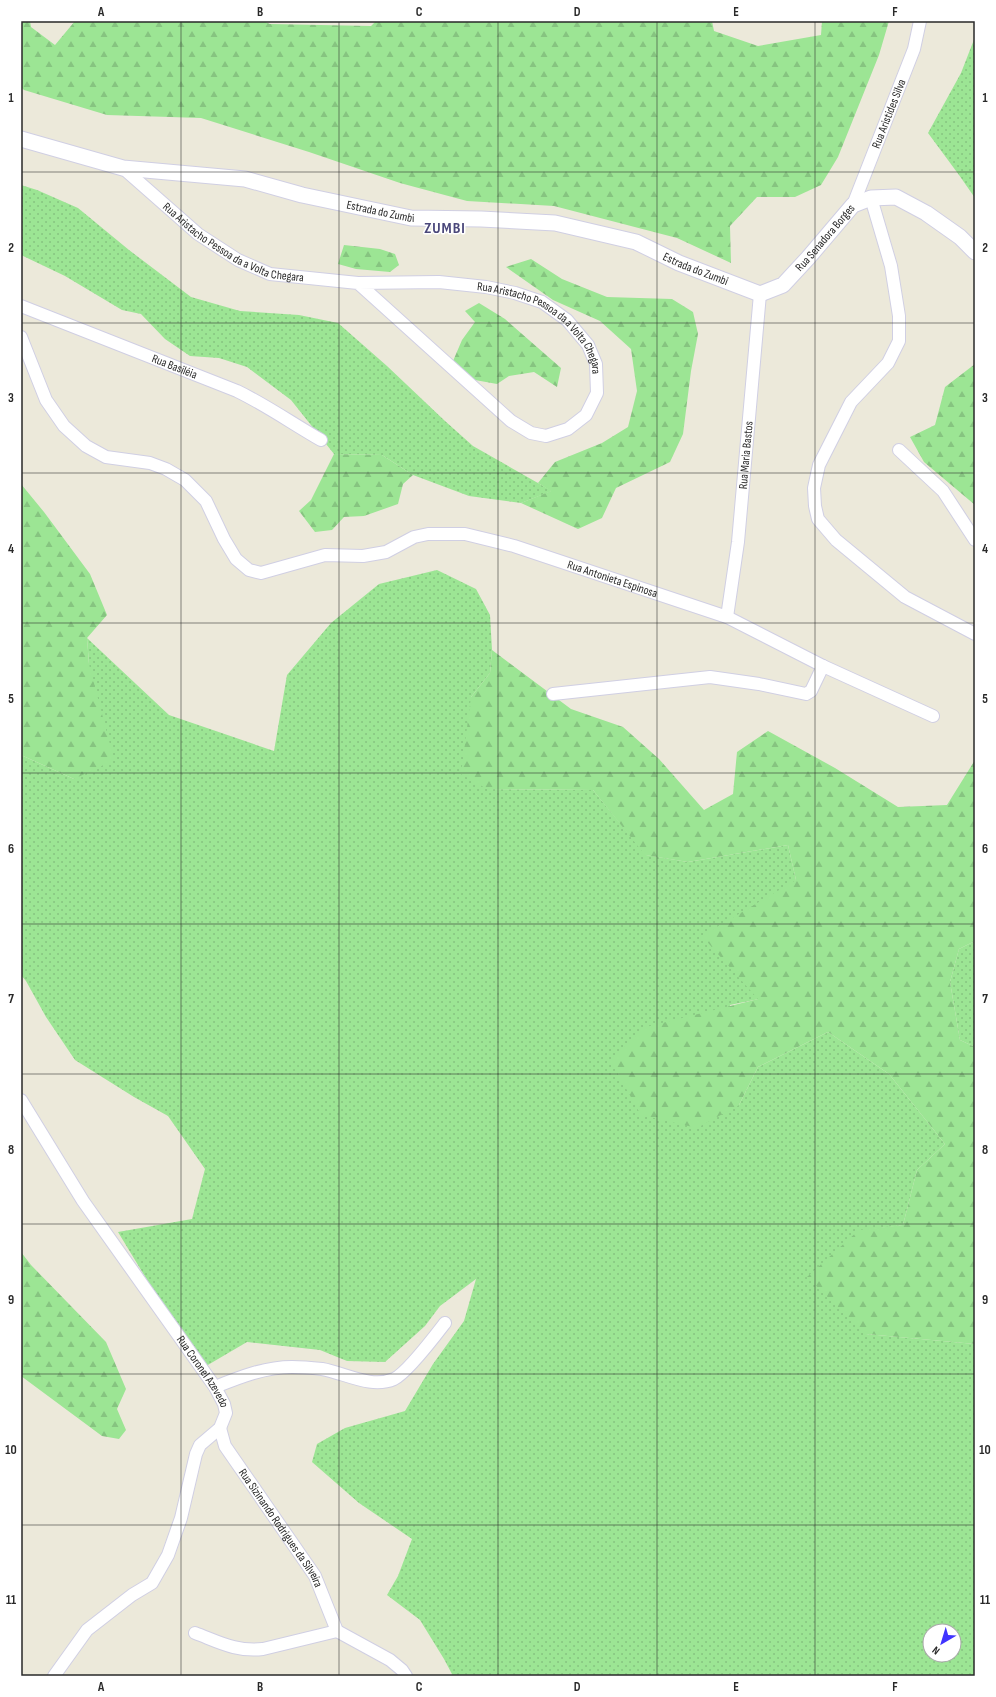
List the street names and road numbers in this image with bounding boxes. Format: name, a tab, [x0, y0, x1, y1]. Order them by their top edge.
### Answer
street label: Rua Aristides Silva	[869, 77, 910, 151]
street label: Estrada do Zumbi	[345, 198, 415, 226]
street label: Rua Aristacho Pessoa da a Volta Chegara	[159, 199, 305, 285]
street label: Rua Senadora Borges	[792, 201, 858, 275]
street label: Estrada do Zumbi	[660, 249, 730, 289]
street label: Rua Aristacho Pessoa da a Volta Chegara	[476, 279, 603, 375]
street label: Rua Basiléia	[149, 351, 200, 383]
street label: Rua Maria Bastos	[736, 420, 757, 490]
street label: Rua Antonieta Espinosa	[565, 557, 660, 601]
street label: Rua Coronel Azevedo	[173, 1333, 231, 1409]
street label: Rua Sizinando Rodrigues da Silveira	[235, 1466, 326, 1590]

